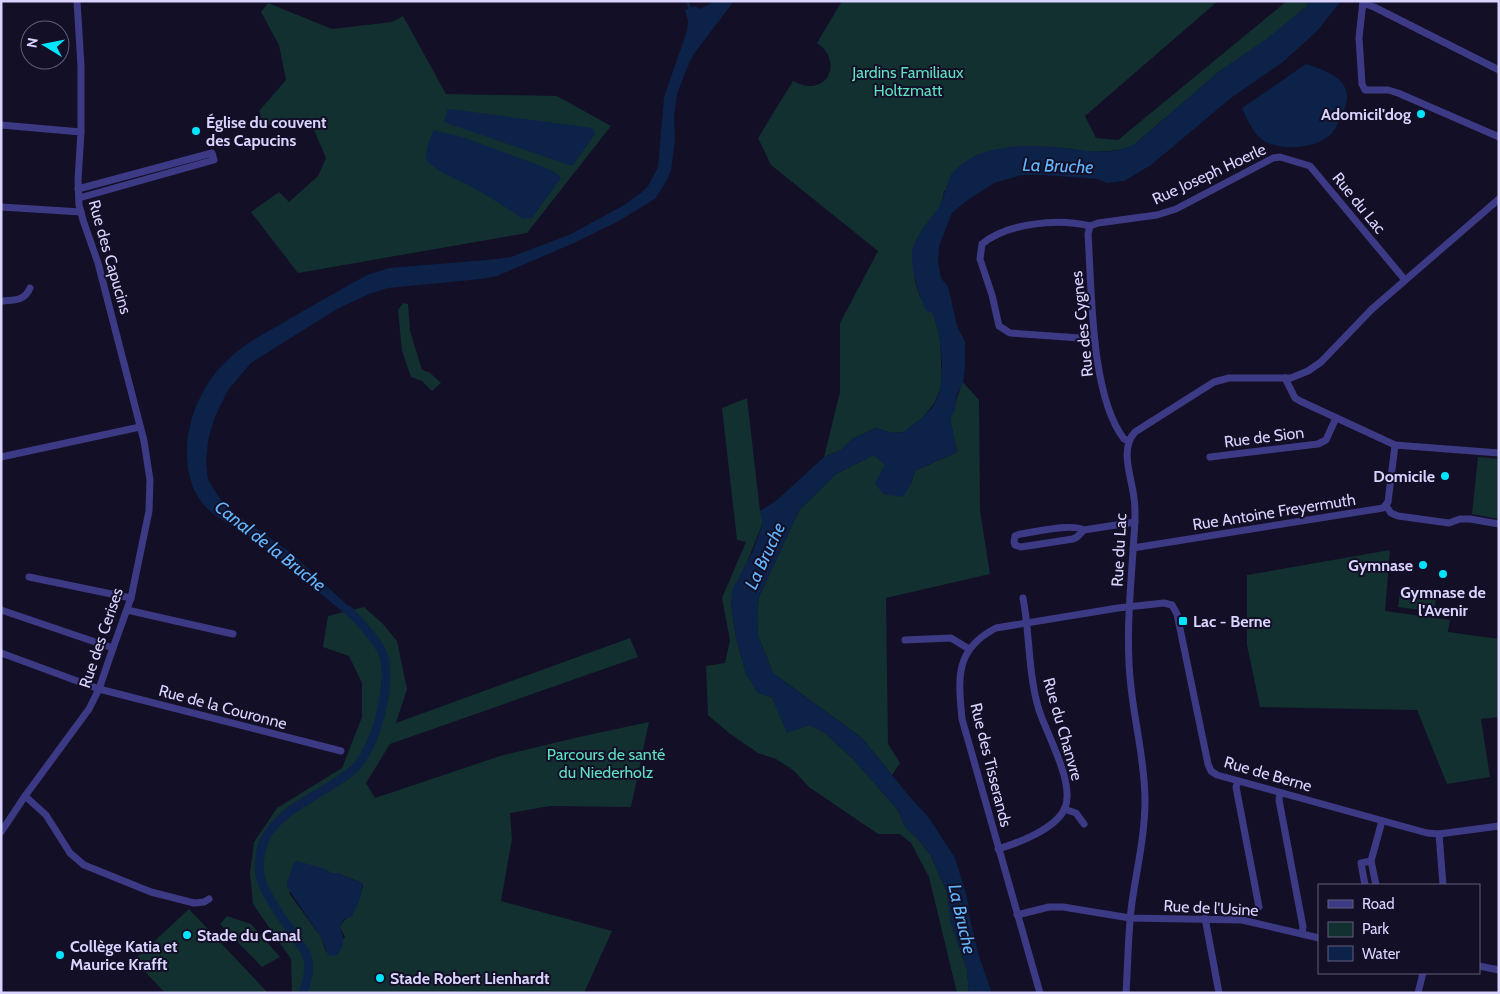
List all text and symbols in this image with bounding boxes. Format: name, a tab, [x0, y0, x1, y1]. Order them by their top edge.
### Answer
north arrow	[20, 20, 70, 70]
text: N	[22, 36, 42, 49]
park label: Jardins Familiaux Holtzmatt	[851, 63, 964, 100]
place label: Adomicil'dog	[1321, 105, 1411, 124]
marker: Adomicil'dog	[1415, 108, 1427, 120]
place label: Église du couvent des Capucins	[206, 113, 327, 150]
marker: Église du couvent des Capucins	[190, 125, 202, 137]
street label: Rue Joseph Hoerle	[1149, 139, 1269, 209]
water label: La Bruche	[1022, 154, 1094, 178]
street label: Rue du Lac	[1328, 168, 1390, 238]
street label: Rue des Capucins	[85, 198, 135, 317]
street label: Rue des Cygnes	[1067, 270, 1097, 378]
street label: Rue de Sion	[1223, 423, 1305, 451]
place label: Domicile	[1373, 467, 1435, 486]
marker: Domicile	[1439, 470, 1451, 482]
street label: Rue Antoine Freyermuth	[1191, 490, 1357, 534]
water label: Canal de la Bruche	[210, 496, 330, 596]
street label: Rue du Lac	[1108, 513, 1130, 587]
water label: La Bruche	[740, 519, 790, 593]
place label: Gymnase	[1348, 556, 1413, 575]
marker: Gymnase	[1417, 559, 1429, 571]
marker: Gymnase de l'Avenir	[1437, 568, 1449, 580]
place label: Gymnase de l'Avenir	[1400, 583, 1486, 620]
street label: Rue des Cerises	[75, 585, 127, 691]
place label: Lac - Berne	[1193, 612, 1271, 631]
marker: Lac - Berne	[1177, 615, 1189, 627]
street label: Rue du Chanvre	[1039, 675, 1087, 783]
street label: Rue de la Couronne	[157, 681, 289, 733]
street label: Rue des Tisserands	[966, 701, 1016, 829]
park label: Parcours de santé du Niederholz	[547, 745, 665, 782]
street label: Rue de Berne	[1222, 752, 1314, 796]
water label: La Bruche	[943, 882, 981, 956]
legend	[1318, 884, 1480, 974]
text: Road	[1362, 895, 1395, 913]
street label: Rue de l'Usine	[1163, 896, 1259, 920]
text: Park	[1362, 920, 1389, 938]
place label: Stade du Canal	[197, 926, 301, 945]
marker: Stade du Canal	[181, 929, 193, 941]
place label: Collège Katia et Maurice Krafft	[70, 937, 178, 974]
text: Water	[1362, 945, 1400, 963]
marker: Collège Katia et Maurice Krafft	[54, 949, 66, 961]
place label: Stade Robert Lienhardt	[390, 969, 550, 988]
marker: Stade Robert Lienhardt	[374, 972, 386, 984]

